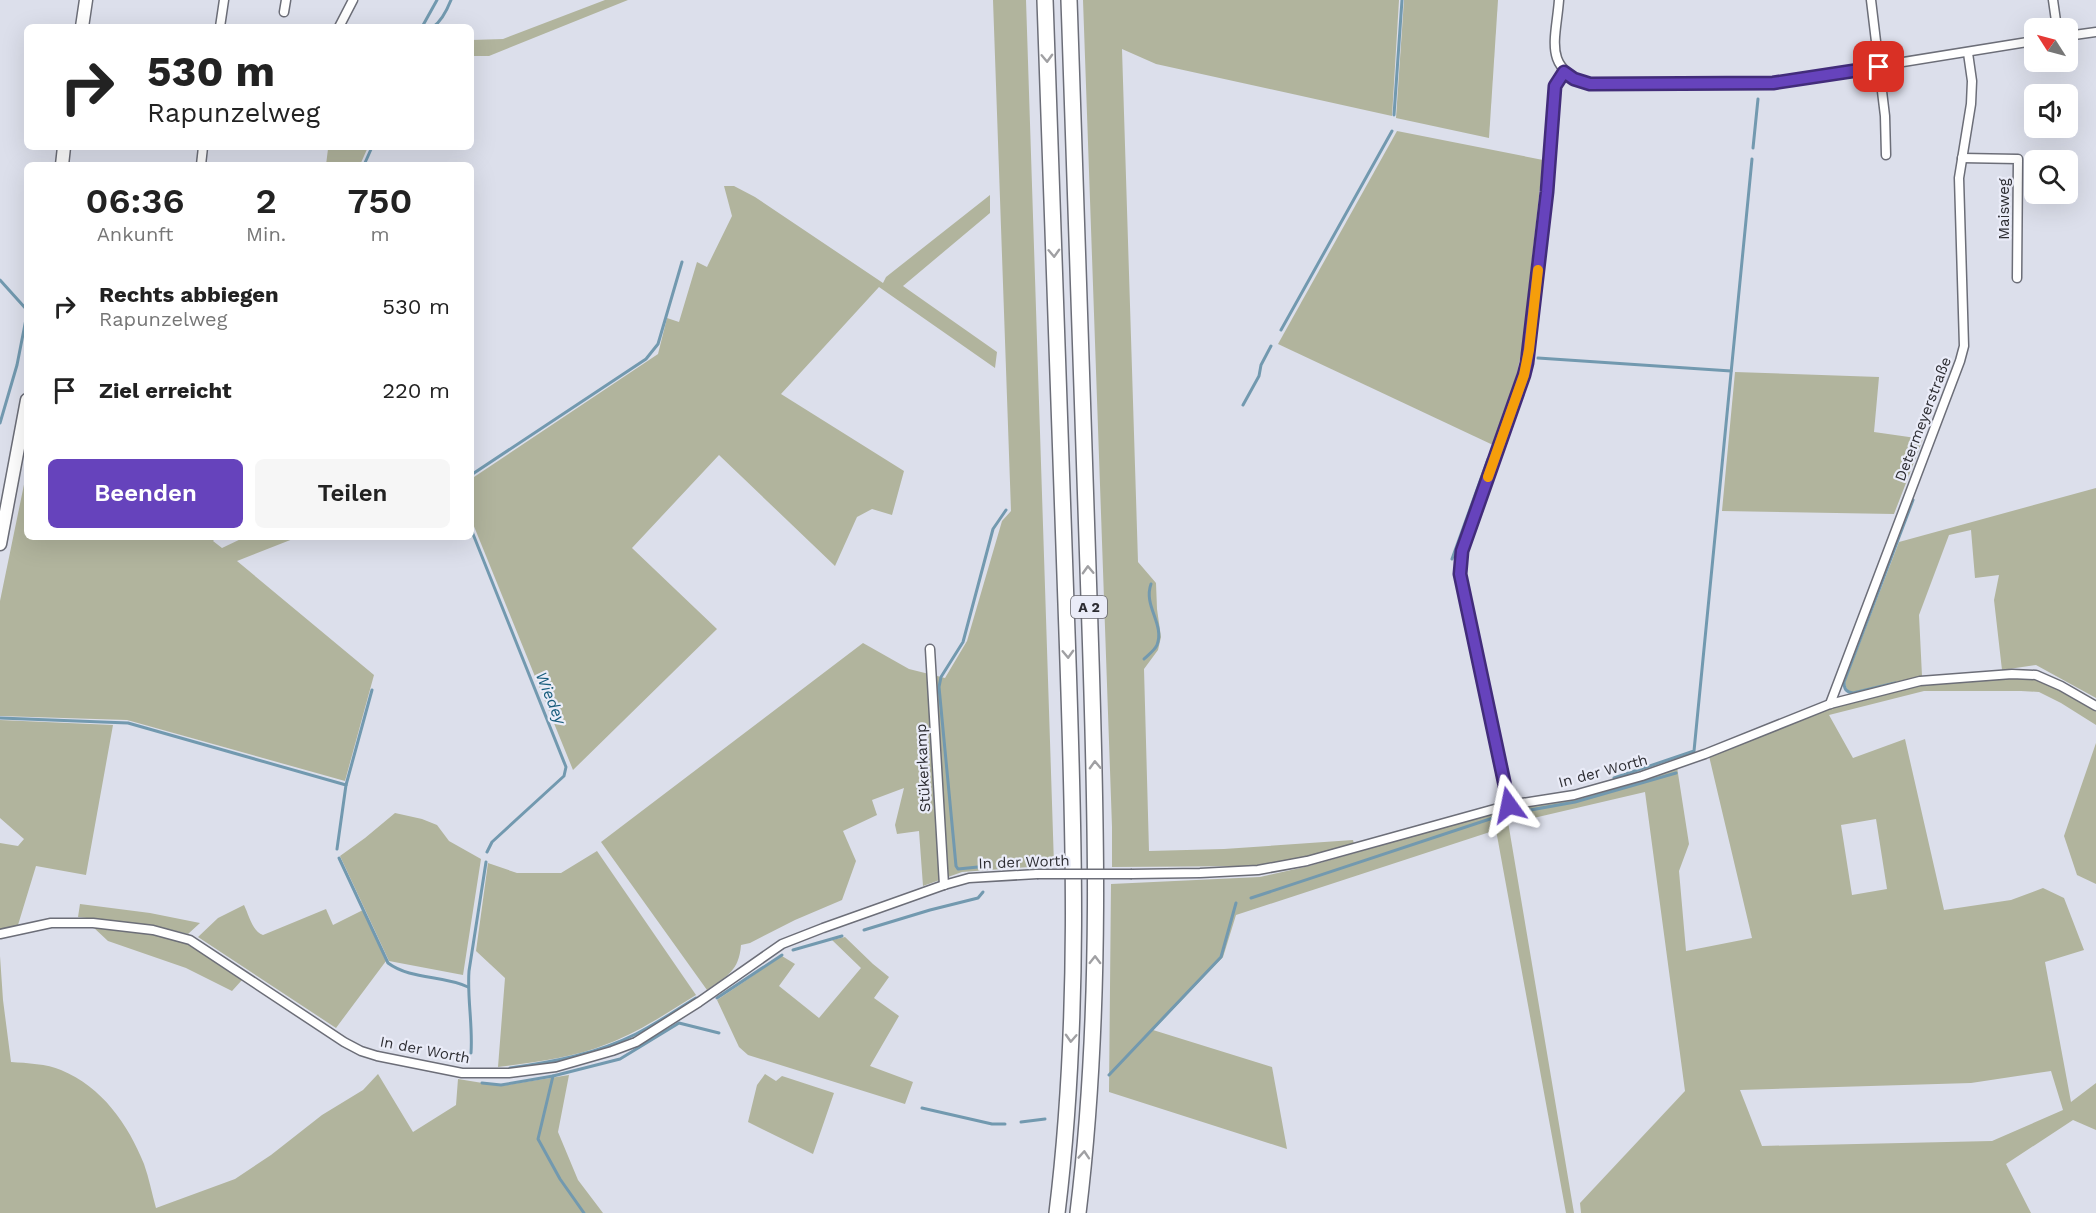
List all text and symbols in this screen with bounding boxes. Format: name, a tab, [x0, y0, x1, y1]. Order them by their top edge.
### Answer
north arrow	[2024, 18, 2078, 72]
map controls	[2024, 18, 2078, 204]
pin	[1853, 41, 1904, 92]
text: 530 m	[147, 47, 275, 96]
icon: right	[48, 48, 126, 126]
icon: arrive	[1862, 50, 1895, 83]
one-way arrow	[1040, 54, 1053, 63]
button: sound	[2024, 84, 2078, 138]
text: Rapunzelweg	[147, 97, 320, 129]
button: search	[2024, 150, 2078, 204]
street label: Maisweg	[1995, 178, 2013, 240]
text: 06:36	[85, 180, 185, 222]
text: 2	[255, 180, 277, 222]
text: 750	[348, 180, 412, 222]
text: Ankunft	[97, 222, 173, 246]
text: Min.	[246, 222, 286, 246]
text: m	[371, 222, 390, 246]
one-way arrow	[1047, 249, 1060, 258]
text: Rechts abbiegen	[99, 282, 279, 307]
icon: right	[48, 290, 81, 323]
text: 530 m	[382, 294, 450, 319]
text: Rapunzelweg	[99, 307, 227, 331]
street label: Determeyerstraße	[1891, 354, 1955, 484]
icon: arrive	[48, 374, 81, 407]
text: Ziel erreicht	[99, 378, 232, 403]
text: 220 m	[382, 378, 450, 403]
button: Beenden	[48, 459, 243, 528]
button: Teilen	[255, 459, 450, 528]
one-way arrow	[1082, 566, 1094, 575]
road number: A 2	[1071, 596, 1107, 618]
one-way arrow	[1062, 650, 1074, 659]
water label: Wiedey	[532, 669, 570, 728]
street label: Stükerkamp	[912, 723, 934, 813]
street label: In der Worth	[1556, 750, 1650, 792]
one-way arrow	[1088, 761, 1101, 770]
position arrow	[1477, 773, 1541, 837]
street label: In der Worth	[978, 851, 1070, 873]
one-way arrow	[1089, 956, 1101, 965]
street label: In der Worth	[378, 1032, 472, 1068]
one-way arrow	[1065, 1033, 1078, 1042]
one-way arrow	[1078, 1150, 1091, 1159]

